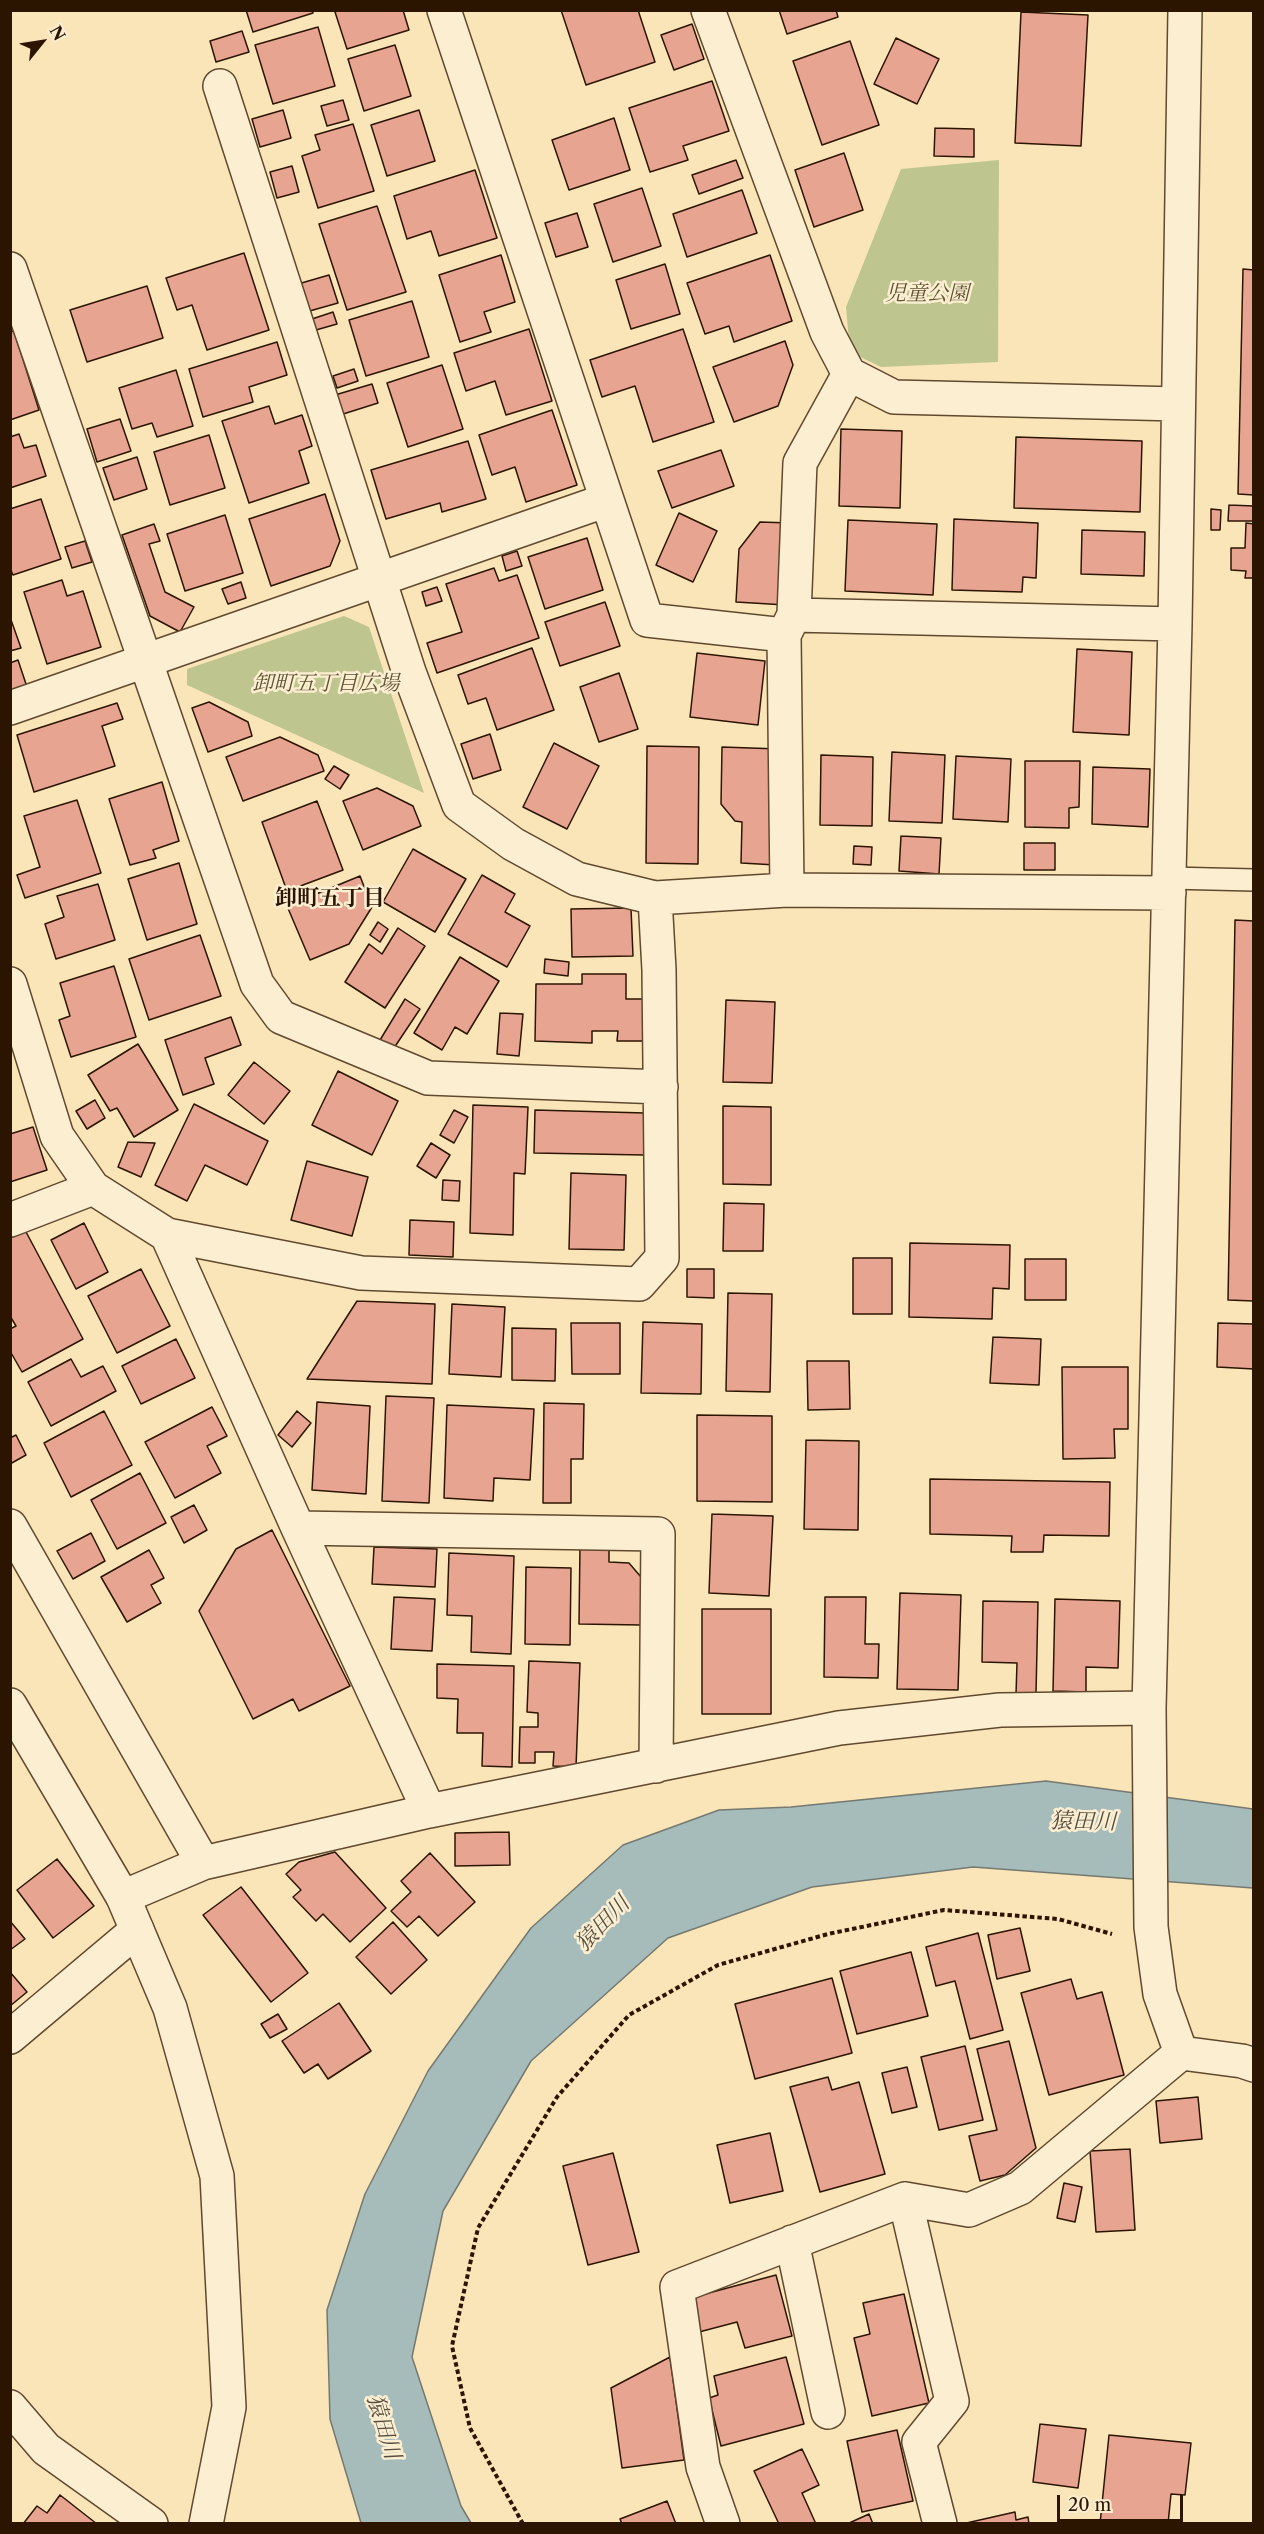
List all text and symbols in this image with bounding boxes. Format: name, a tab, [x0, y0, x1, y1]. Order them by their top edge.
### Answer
north arrow	[12, 12, 72, 72]
text: N	[45, 22, 70, 44]
park label: 児童公園	[885, 281, 969, 307]
park label: 卸町五丁目広場	[253, 671, 399, 697]
district label: 卸町五丁目	[275, 886, 385, 912]
water label: 猿田川	[1050, 1808, 1116, 1836]
water label: 猿田川	[571, 1891, 635, 1957]
water label: 猿田川	[361, 2392, 405, 2462]
scale bar	[1060, 2483, 1186, 2521]
text: 20 m	[1068, 2494, 1111, 2516]

